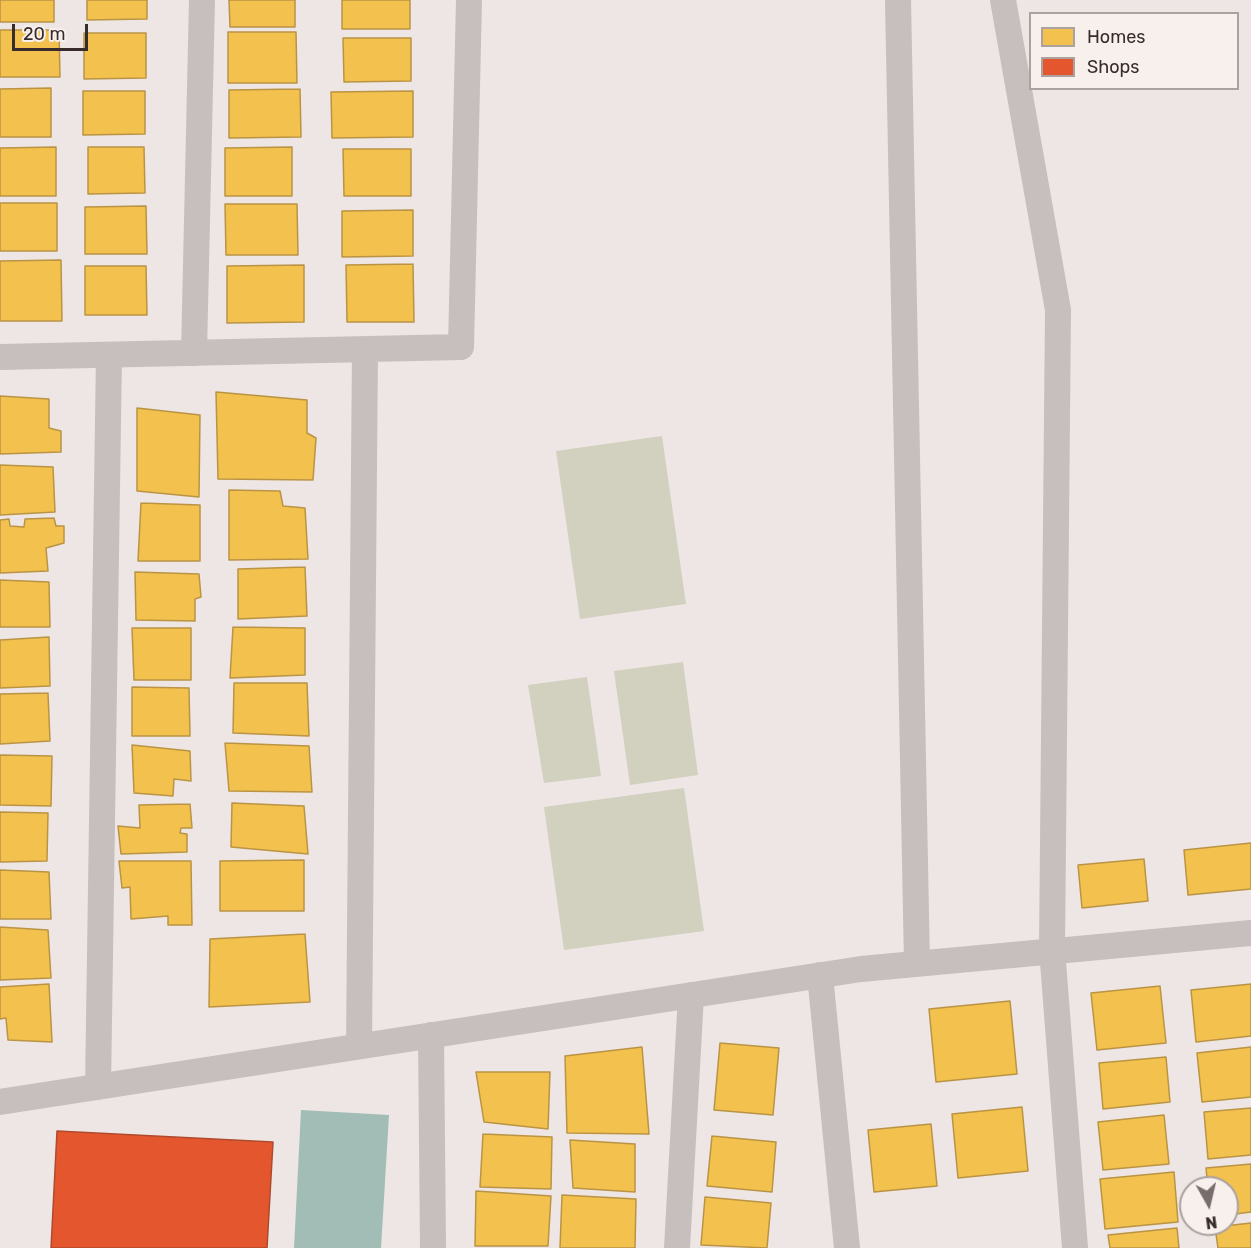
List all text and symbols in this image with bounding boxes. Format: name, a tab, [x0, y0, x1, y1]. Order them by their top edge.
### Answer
scale bar	[15, 12, 92, 50]
legend	[1029, 12, 1239, 90]
text: 20 m	[23, 23, 65, 45]
text: Homes	[1087, 26, 1145, 48]
text: Shops	[1087, 56, 1139, 78]
north arrow	[1179, 1176, 1239, 1236]
text: N	[1204, 1212, 1218, 1233]

